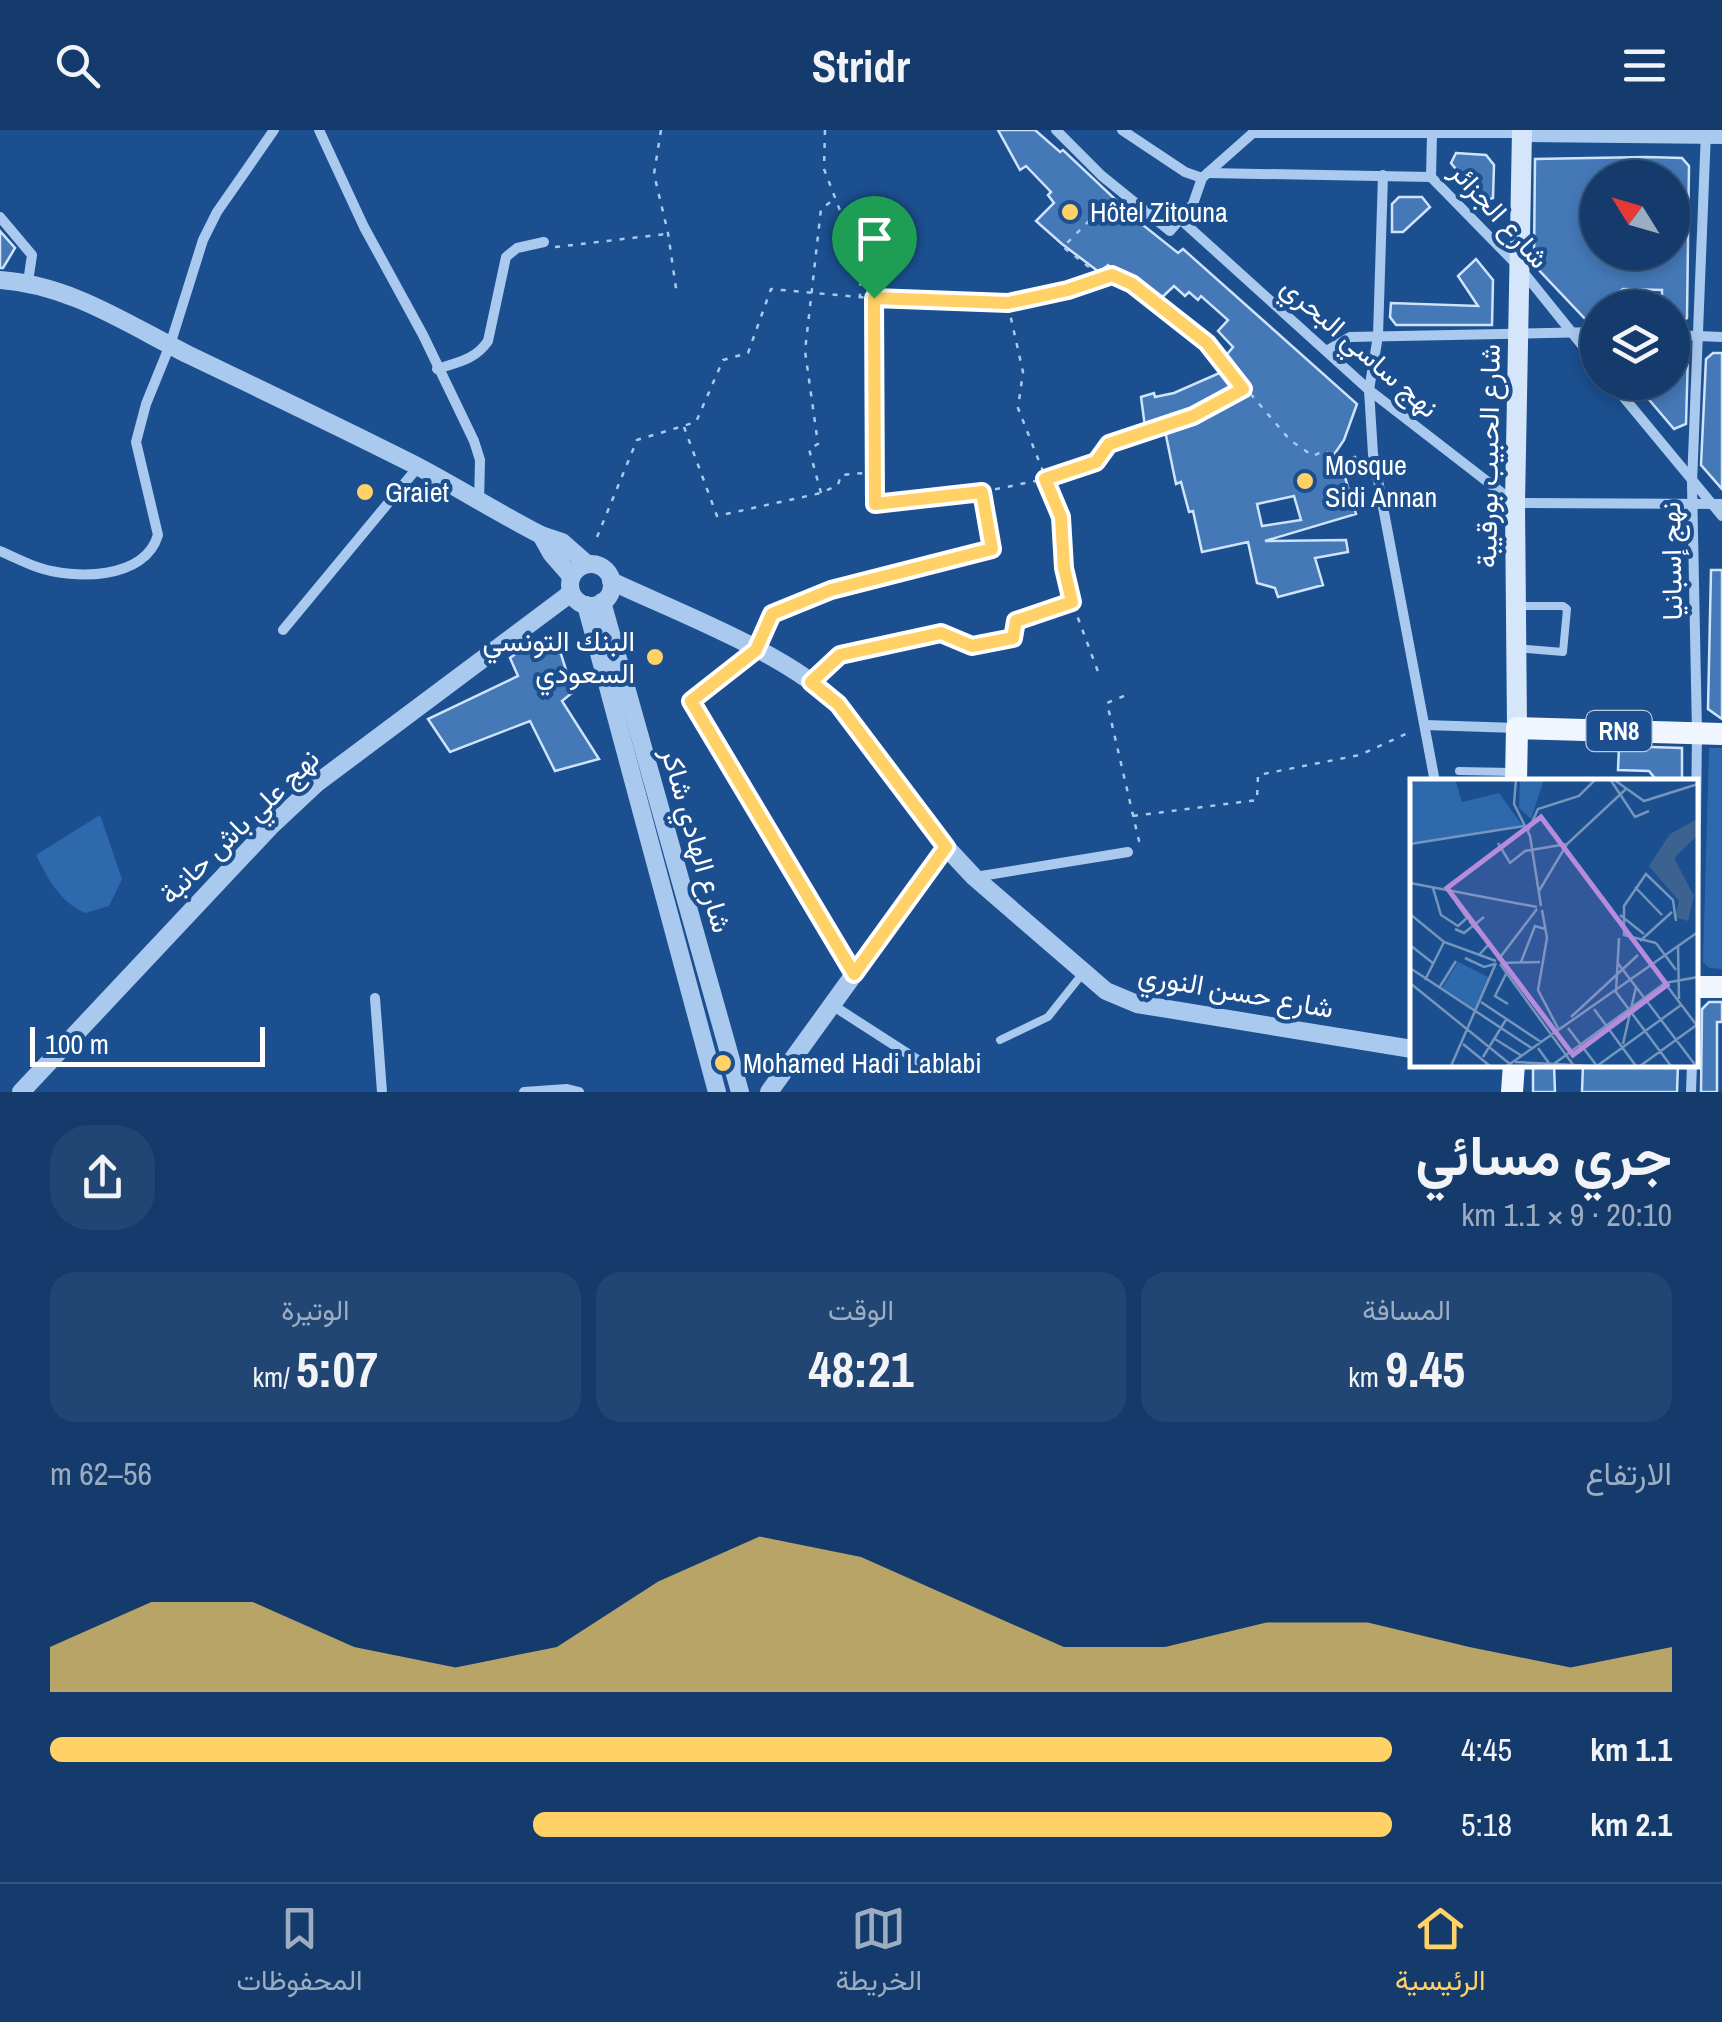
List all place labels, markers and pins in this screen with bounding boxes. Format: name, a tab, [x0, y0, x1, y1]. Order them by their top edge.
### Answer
place label: Hôtel Zitouna	[1090, 193, 1228, 231]
pin	[832, 196, 917, 299]
marker: Hôtel Zitouna	[1059, 201, 1081, 223]
place label: Mosque Sidi Annan	[1325, 446, 1437, 516]
marker: Mosque Sidi Annan	[1294, 470, 1316, 492]
place label: Graiet	[385, 473, 449, 511]
marker: Graiet	[354, 481, 376, 503]
place label: البنك التونسي السعودي	[483, 622, 635, 696]
marker: البنك التونسي السعودي	[644, 646, 666, 668]
place label: Mohamed Hadi Lablabi	[743, 1044, 982, 1082]
marker: Mohamed Hadi Lablabi	[712, 1052, 734, 1074]

